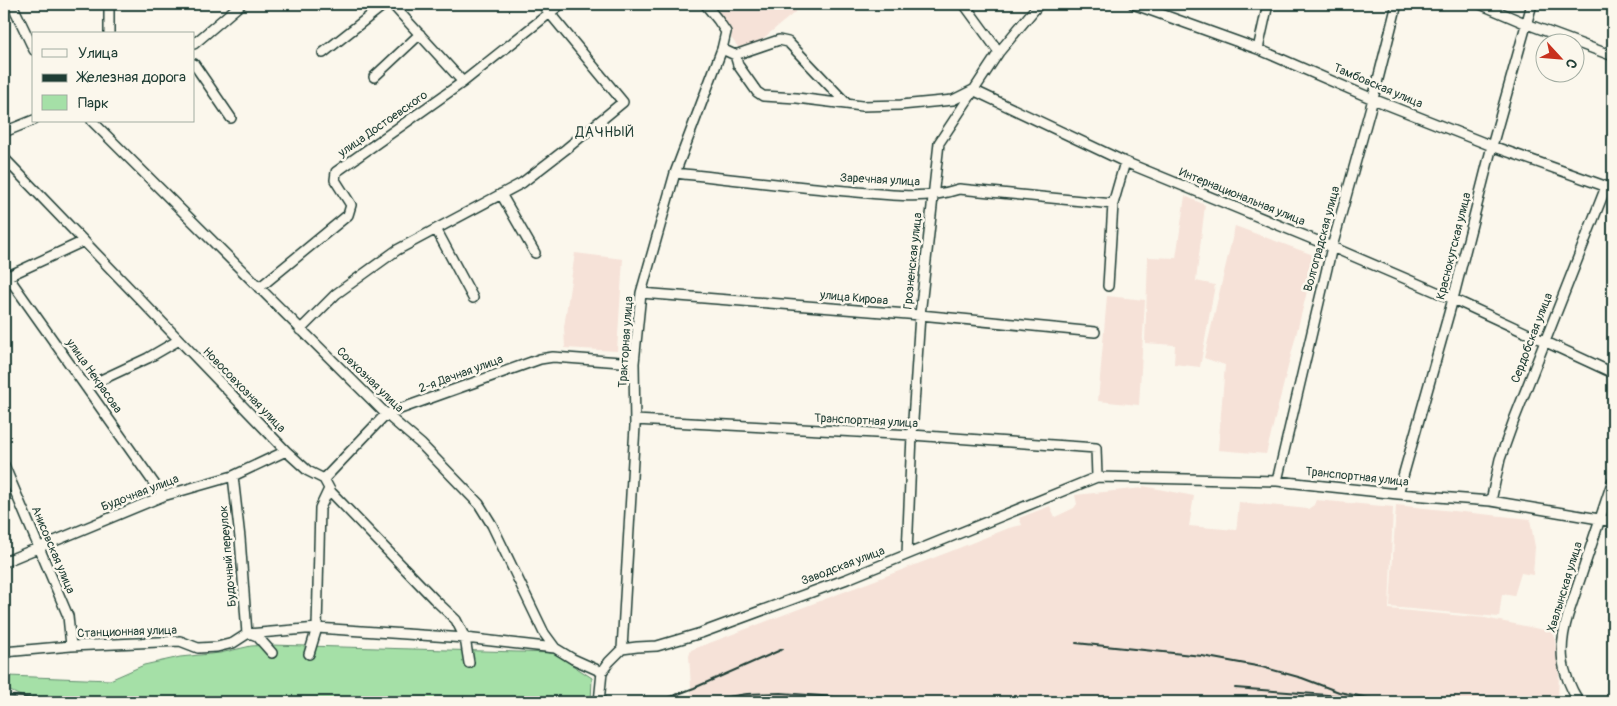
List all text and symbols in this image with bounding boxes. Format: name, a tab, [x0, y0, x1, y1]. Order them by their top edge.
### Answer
legend	[32, 32, 195, 122]
north arrow	[1534, 32, 1584, 82]
text: Улица	[78, 44, 118, 63]
text: С	[1562, 56, 1581, 71]
street label: Тамбовская улица	[1331, 60, 1425, 112]
text: Железная дорога	[76, 68, 186, 87]
street label: улица Достоевского	[335, 87, 431, 161]
text: Парк	[78, 94, 109, 113]
district label: ДАЧНЫЙ	[574, 124, 635, 141]
street label: Интернациональная улица	[1177, 165, 1308, 229]
street label: Заречная улица	[840, 170, 921, 190]
street label: Волгоградская улица	[1301, 184, 1343, 293]
street label: Краснокутская улица	[1433, 190, 1475, 301]
street label: Грозненская улица	[900, 211, 926, 310]
street label: улица Кирова	[818, 287, 889, 308]
street label: Сердобская улица	[1508, 290, 1556, 385]
street label: Тракторная улица	[615, 295, 637, 388]
street label: улица Некрасова	[62, 335, 125, 416]
street label: Новосовхозная улица	[199, 344, 289, 436]
street label: Совхозная улица	[333, 344, 407, 416]
street label: 2-я Дачная улица	[417, 352, 506, 396]
street label: Транспортная улица	[814, 411, 919, 431]
street label: Транспортная улица	[1305, 464, 1410, 490]
street label: Будочная улица	[99, 471, 181, 515]
street label: Анисовская улица	[28, 504, 78, 596]
street label: Будочный переулок	[216, 505, 240, 607]
street label: Хвалынская улица	[1544, 539, 1586, 634]
street label: Заводская улица	[799, 543, 887, 589]
street label: Станционная улица	[77, 623, 178, 641]

